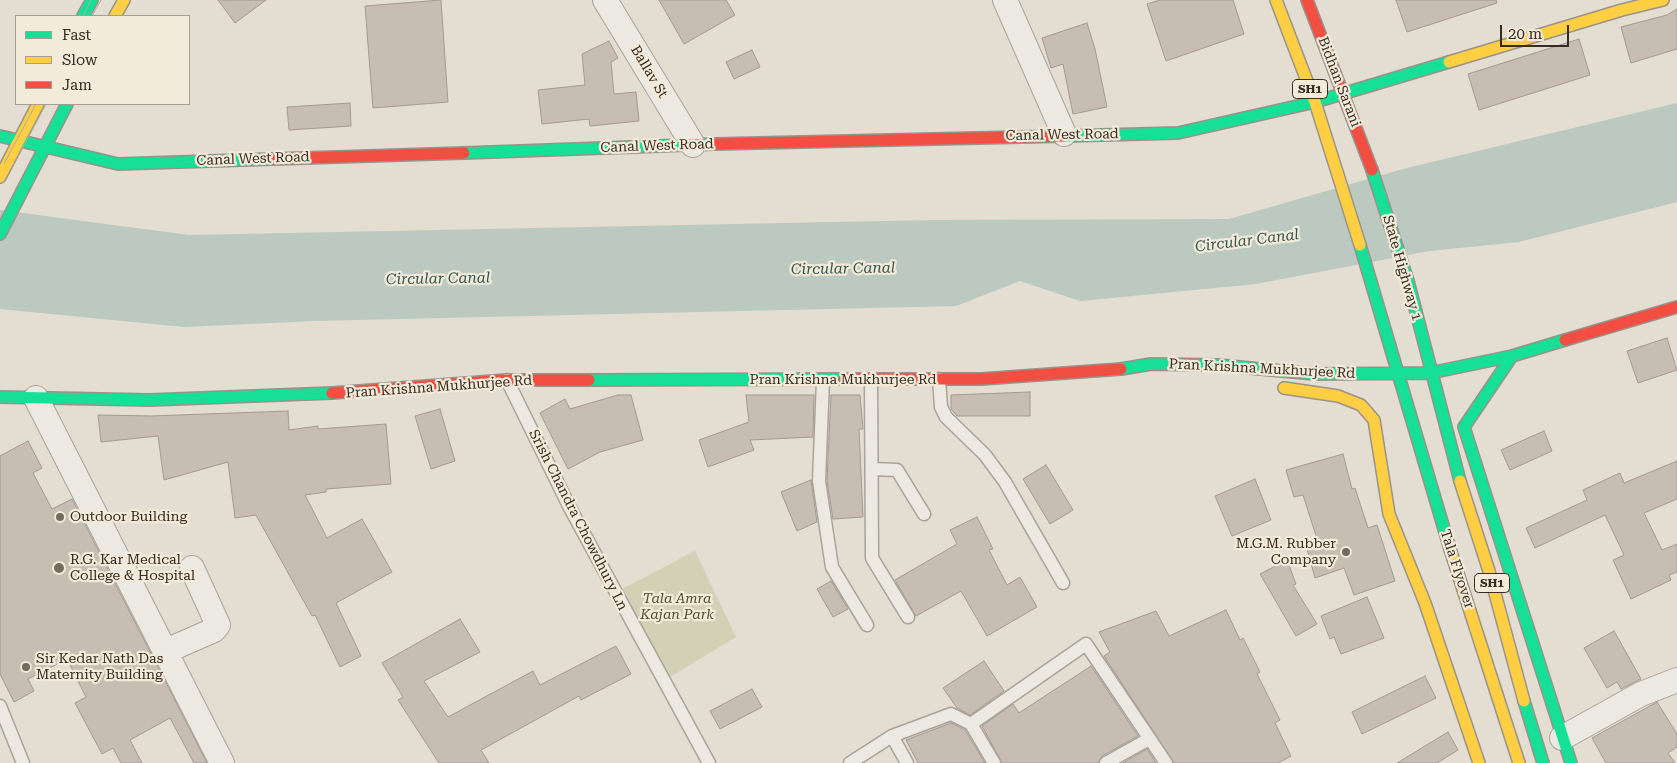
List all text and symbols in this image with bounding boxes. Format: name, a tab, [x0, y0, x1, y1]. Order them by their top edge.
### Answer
legend	[15, 15, 190, 105]
scale bar	[1502, 15, 1571, 47]
text: 20 m	[1508, 25, 1542, 43]
text: Fast	[62, 26, 91, 44]
street label: Bidhan Sarani	[1314, 35, 1364, 129]
street label: Ballav St	[627, 43, 671, 101]
text: Slow	[62, 51, 97, 69]
text: Jam	[62, 76, 92, 94]
road number: SH1	[1292, 80, 1328, 98]
street label: Canal West Road	[1005, 126, 1119, 144]
street label: Canal West Road	[600, 136, 714, 156]
street label: Canal West Road	[196, 149, 310, 169]
street label: State Highway 1	[1379, 213, 1425, 323]
water label: Circular Canal	[1194, 226, 1300, 256]
water label: Circular Canal	[791, 259, 895, 279]
water label: Circular Canal	[386, 269, 490, 289]
street label: Pran Krishna Mukhurjee Rd	[1168, 356, 1356, 382]
street label: Pran Krishna Mukhurjee Rd	[345, 372, 533, 402]
street label: Pran Krishna Mukhurjee Rd	[750, 372, 936, 388]
street label: Srish Chandra Chowdhury Ln	[525, 427, 631, 613]
place label: Outdoor Building	[70, 509, 188, 525]
marker: Outdoor Building	[54, 511, 66, 523]
street label: Tala Flyover	[1436, 528, 1478, 610]
place label: M.G.M. Rubber Company	[1236, 536, 1336, 568]
marker: M.G.M. Rubber Company	[1340, 546, 1352, 558]
place label: R.G. Kar Medical College & Hospital	[70, 552, 195, 584]
marker: R.G. Kar Medical College & Hospital	[52, 561, 66, 575]
road number: SH1	[1474, 574, 1510, 592]
park label: Tala Amra Kajan Park	[640, 591, 714, 624]
place label: Sir Kedar Nath Das Maternity Building	[36, 651, 163, 684]
marker: Sir Kedar Nath Das Maternity Building	[20, 661, 32, 673]

